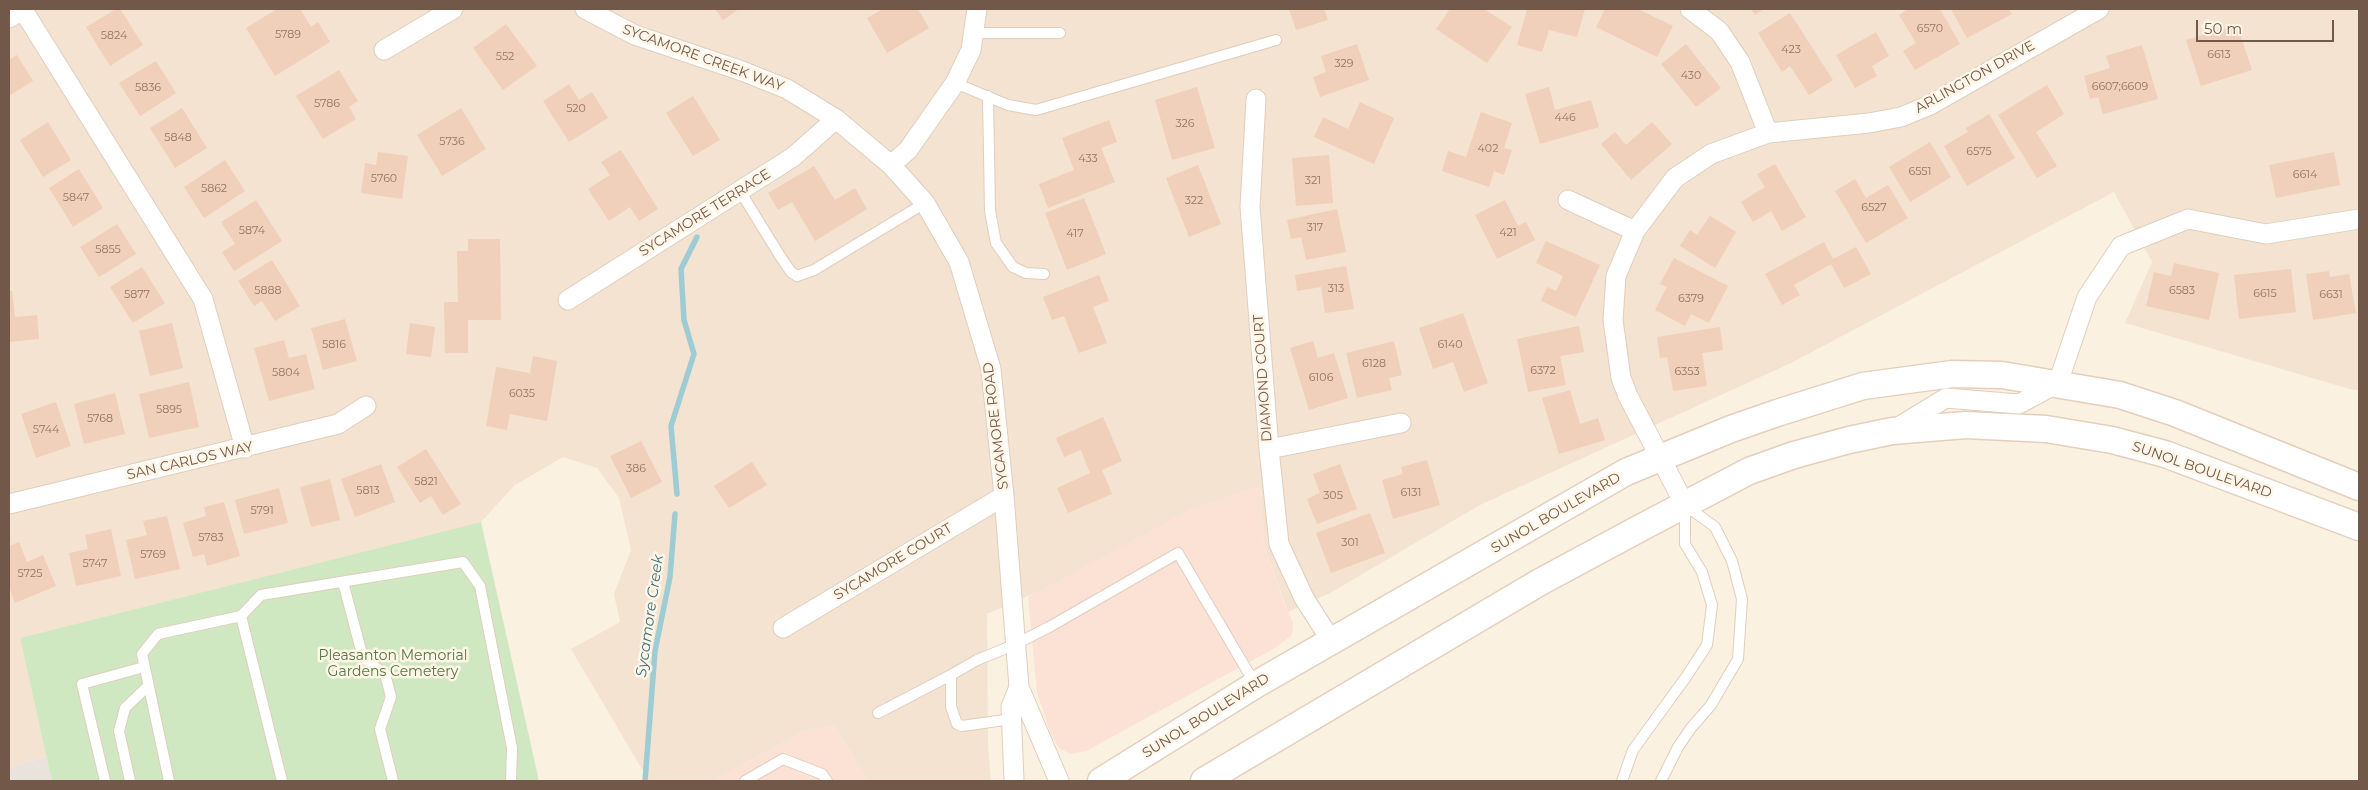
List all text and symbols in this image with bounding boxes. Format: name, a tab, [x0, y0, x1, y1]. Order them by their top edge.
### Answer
scale bar	[2198, 10, 2336, 42]
text: 50 m	[2204, 19, 2242, 38]
street label: SYCAMORE CREEK WAY	[620, 21, 786, 95]
house number: 6570	[1917, 22, 1943, 36]
house number: 5789	[275, 28, 301, 42]
house number: 5824	[101, 29, 127, 43]
street label: ARLINGTON DRIVE	[1912, 37, 2038, 117]
house number: 423	[1781, 43, 1801, 57]
house number: 6613	[2207, 48, 2231, 62]
house number: 552	[496, 50, 514, 64]
house number: 329	[1334, 57, 1354, 71]
house number: 430	[1681, 69, 1701, 83]
house number: 6607;6609	[2092, 80, 2148, 94]
house number: 5836	[135, 81, 161, 95]
house number: 5786	[314, 97, 340, 111]
house number: 520	[566, 102, 586, 116]
house number: 446	[1554, 111, 1576, 125]
house number: 326	[1175, 117, 1195, 131]
house number: 5848	[164, 131, 192, 145]
house number: 5736	[439, 135, 465, 149]
house number: 402	[1478, 142, 1498, 156]
house number: 6575	[1966, 145, 1992, 159]
house number: 433	[1078, 152, 1098, 166]
house number: 6551	[1908, 165, 1932, 179]
street label: SYCAMORE TERRACE	[636, 166, 774, 260]
house number: 6614	[2293, 168, 2317, 182]
house number: 5760	[371, 172, 397, 186]
house number: 321	[1305, 174, 1321, 188]
house number: 5862	[201, 182, 227, 196]
house number: 5847	[63, 191, 89, 205]
house number: 322	[1185, 194, 1203, 208]
house number: 6527	[1861, 201, 1887, 215]
house number: 317	[1307, 221, 1323, 235]
house number: 5874	[239, 224, 265, 238]
house number: 421	[1499, 226, 1517, 240]
house number: 417	[1066, 227, 1084, 241]
house number: 5855	[95, 243, 121, 257]
house number: 313	[1328, 282, 1344, 296]
house number: 5888	[254, 284, 282, 298]
house number: 6583	[2169, 284, 2195, 298]
house number: 6615	[2253, 287, 2277, 301]
house number: 5877	[124, 288, 150, 302]
house number: 6631	[2319, 288, 2343, 302]
house number: 6379	[1678, 292, 1704, 306]
street label: DIAMOND COURT	[1250, 314, 1276, 442]
house number: 5816	[322, 338, 346, 352]
house number: 6140	[1437, 338, 1463, 352]
house number: 6128	[1362, 357, 1386, 371]
street label: SYCAMORE ROAD	[980, 361, 1012, 491]
house number: 6372	[1530, 364, 1556, 378]
house number: 6353	[1674, 365, 1700, 379]
house number: 5804	[272, 366, 300, 380]
house number: 6106	[1309, 371, 1333, 385]
house number: 6035	[509, 387, 535, 401]
house number: 5895	[156, 403, 182, 417]
house number: 5768	[87, 412, 113, 426]
house number: 5744	[33, 423, 59, 437]
street label: SAN CARLOS WAY	[125, 438, 255, 484]
street label: SUNOL BOULEVARD	[2130, 438, 2274, 502]
house number: 386	[626, 462, 646, 476]
street label: SUNOL BOULEVARD	[1488, 469, 1624, 557]
house number: 5821	[414, 475, 438, 489]
house number: 5813	[356, 484, 380, 498]
house number: 6131	[1401, 486, 1421, 500]
house number: 305	[1323, 489, 1343, 503]
house number: 5791	[250, 504, 274, 518]
street label: SYCAMORE COURT	[831, 520, 955, 604]
house number: 5783	[198, 531, 224, 545]
house number: 301	[1341, 536, 1359, 550]
house number: 5769	[140, 548, 166, 562]
water label: Sycamore Creek	[633, 554, 667, 678]
house number: 5747	[82, 557, 108, 571]
house number: 5725	[17, 567, 43, 581]
park label: Pleasanton Memorial Gardens Cemetery	[319, 648, 467, 680]
street label: SUNOL BOULEVARD	[1139, 670, 1273, 762]

